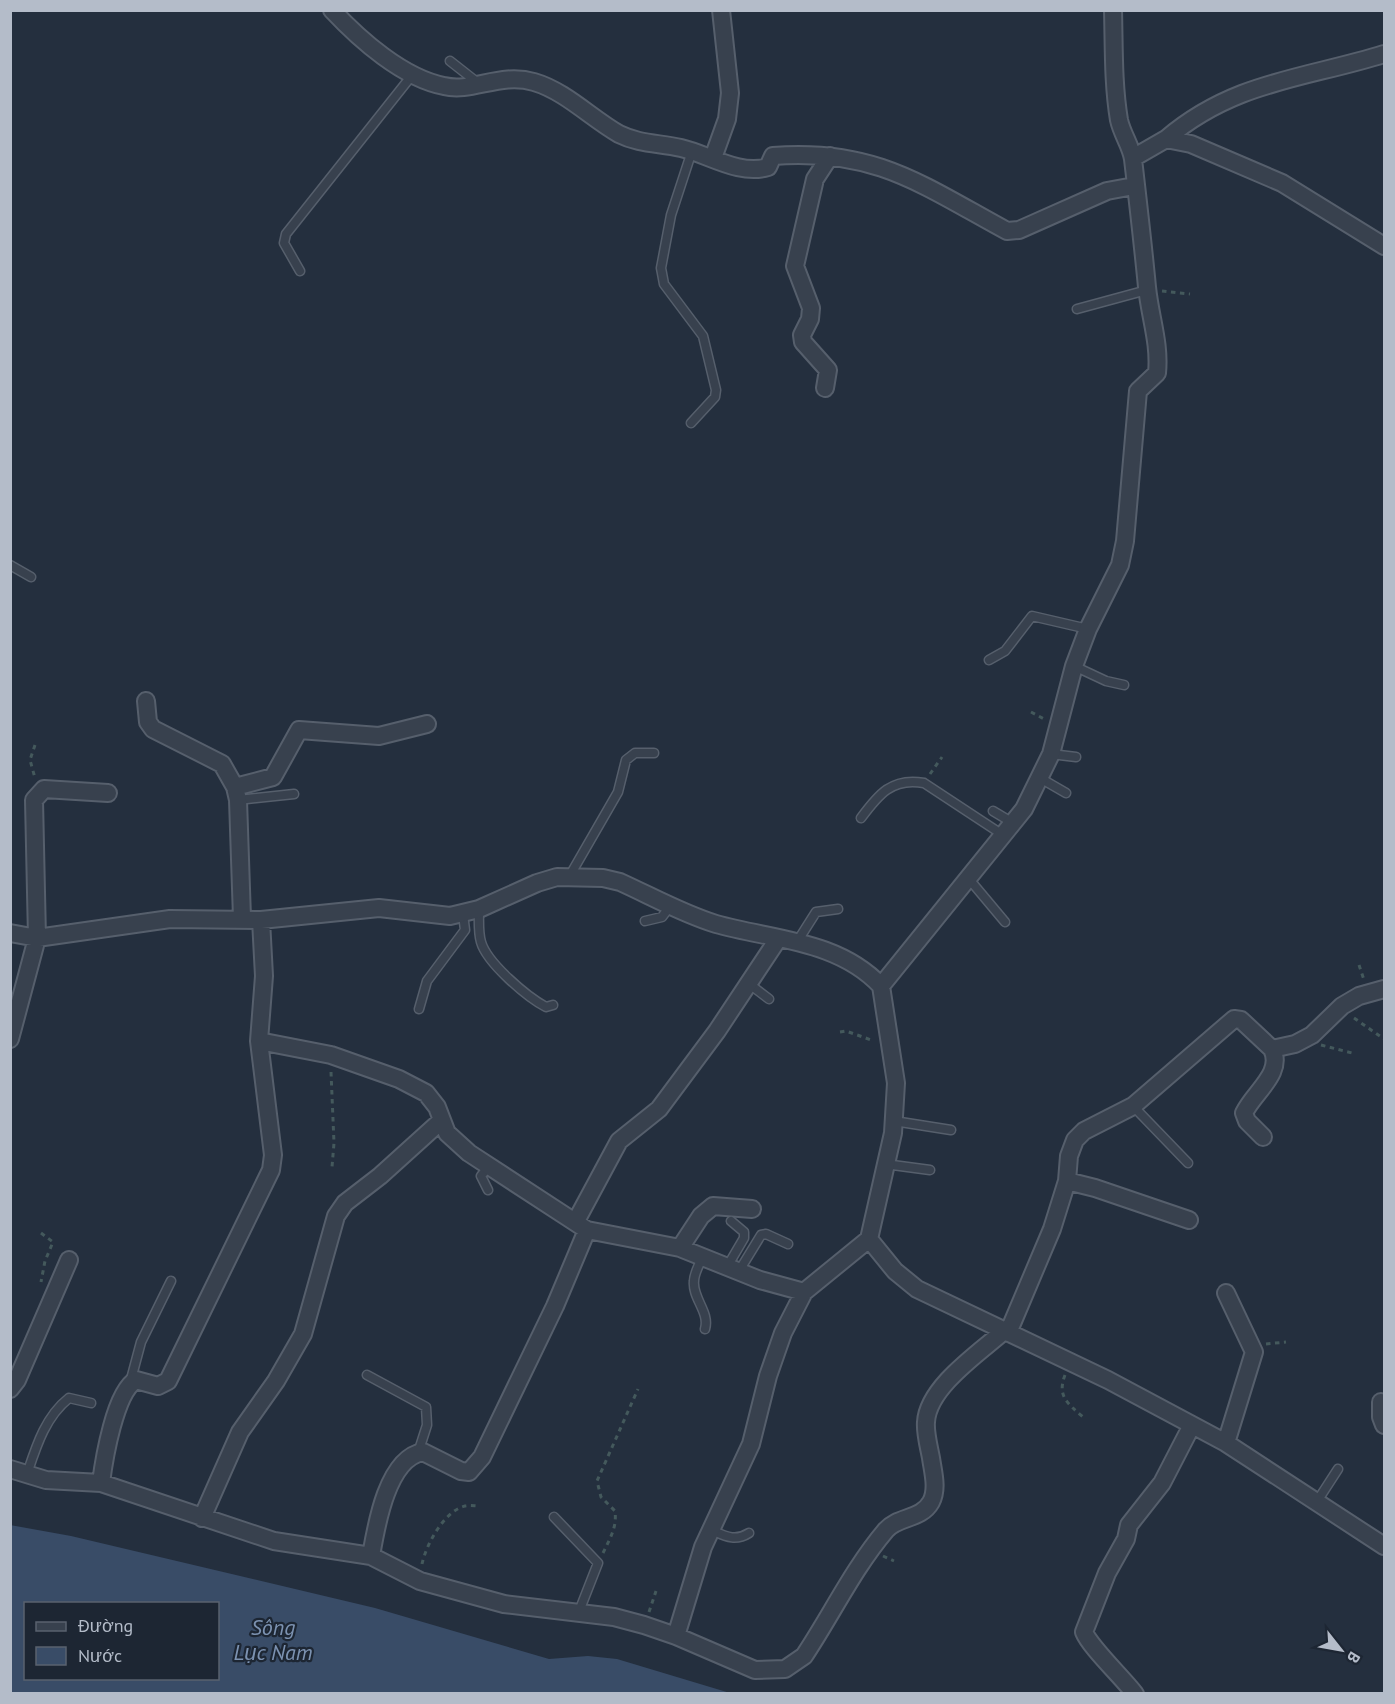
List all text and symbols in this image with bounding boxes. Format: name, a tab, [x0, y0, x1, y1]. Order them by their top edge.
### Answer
legend	[24, 1602, 219, 1680]
water label: Sông Lục Nam	[233, 1613, 313, 1666]
text: Đường	[77, 1614, 133, 1637]
north arrow	[1311, 1620, 1371, 1680]
text: Nước	[78, 1644, 122, 1667]
text: B	[1343, 1649, 1365, 1667]

